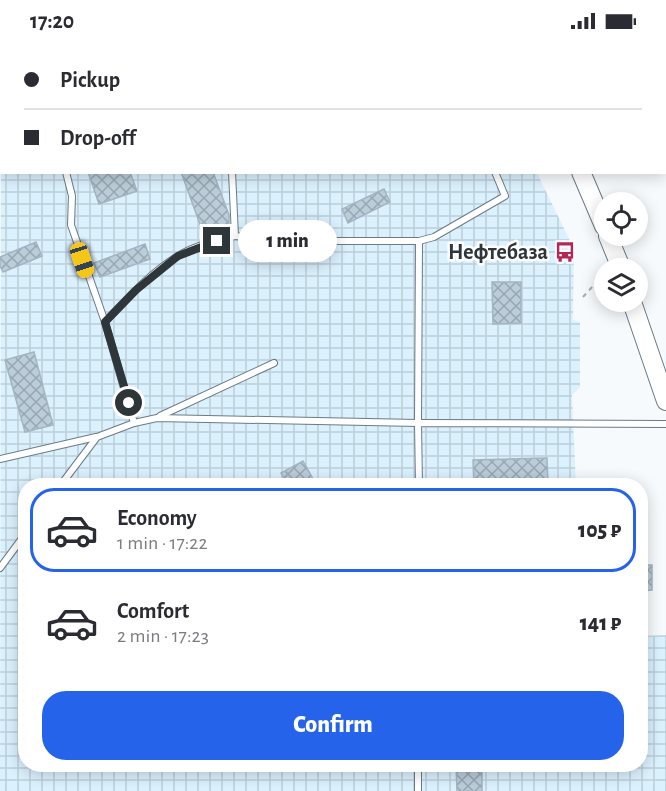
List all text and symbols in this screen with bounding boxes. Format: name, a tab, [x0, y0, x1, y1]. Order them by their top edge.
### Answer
text: 17:20	[30, 10, 74, 32]
text: Pickup	[60, 69, 120, 91]
text: Drop-off	[60, 127, 136, 149]
map controls	[594, 192, 648, 312]
button: locate	[594, 192, 648, 246]
callout: 1 min	[238, 220, 337, 262]
route end	[203, 227, 230, 254]
text: 1 min	[266, 231, 309, 251]
car	[68, 240, 96, 280]
bus stop icon: Нефтебаза	[553, 240, 577, 264]
place label: Нефтебаза	[448, 241, 548, 263]
button: layers	[594, 258, 648, 312]
route start	[115, 389, 142, 416]
icon: car	[45, 503, 99, 557]
text: Economy	[117, 507, 197, 529]
text: 105 ₽	[578, 519, 621, 541]
text: 1 min · 17:22	[117, 533, 208, 553]
icon: car	[45, 596, 99, 650]
text: Comfort	[117, 600, 189, 622]
text: 141 ₽	[580, 612, 621, 634]
text: 2 min · 17:23	[117, 626, 209, 646]
button: Confirm	[42, 691, 624, 760]

